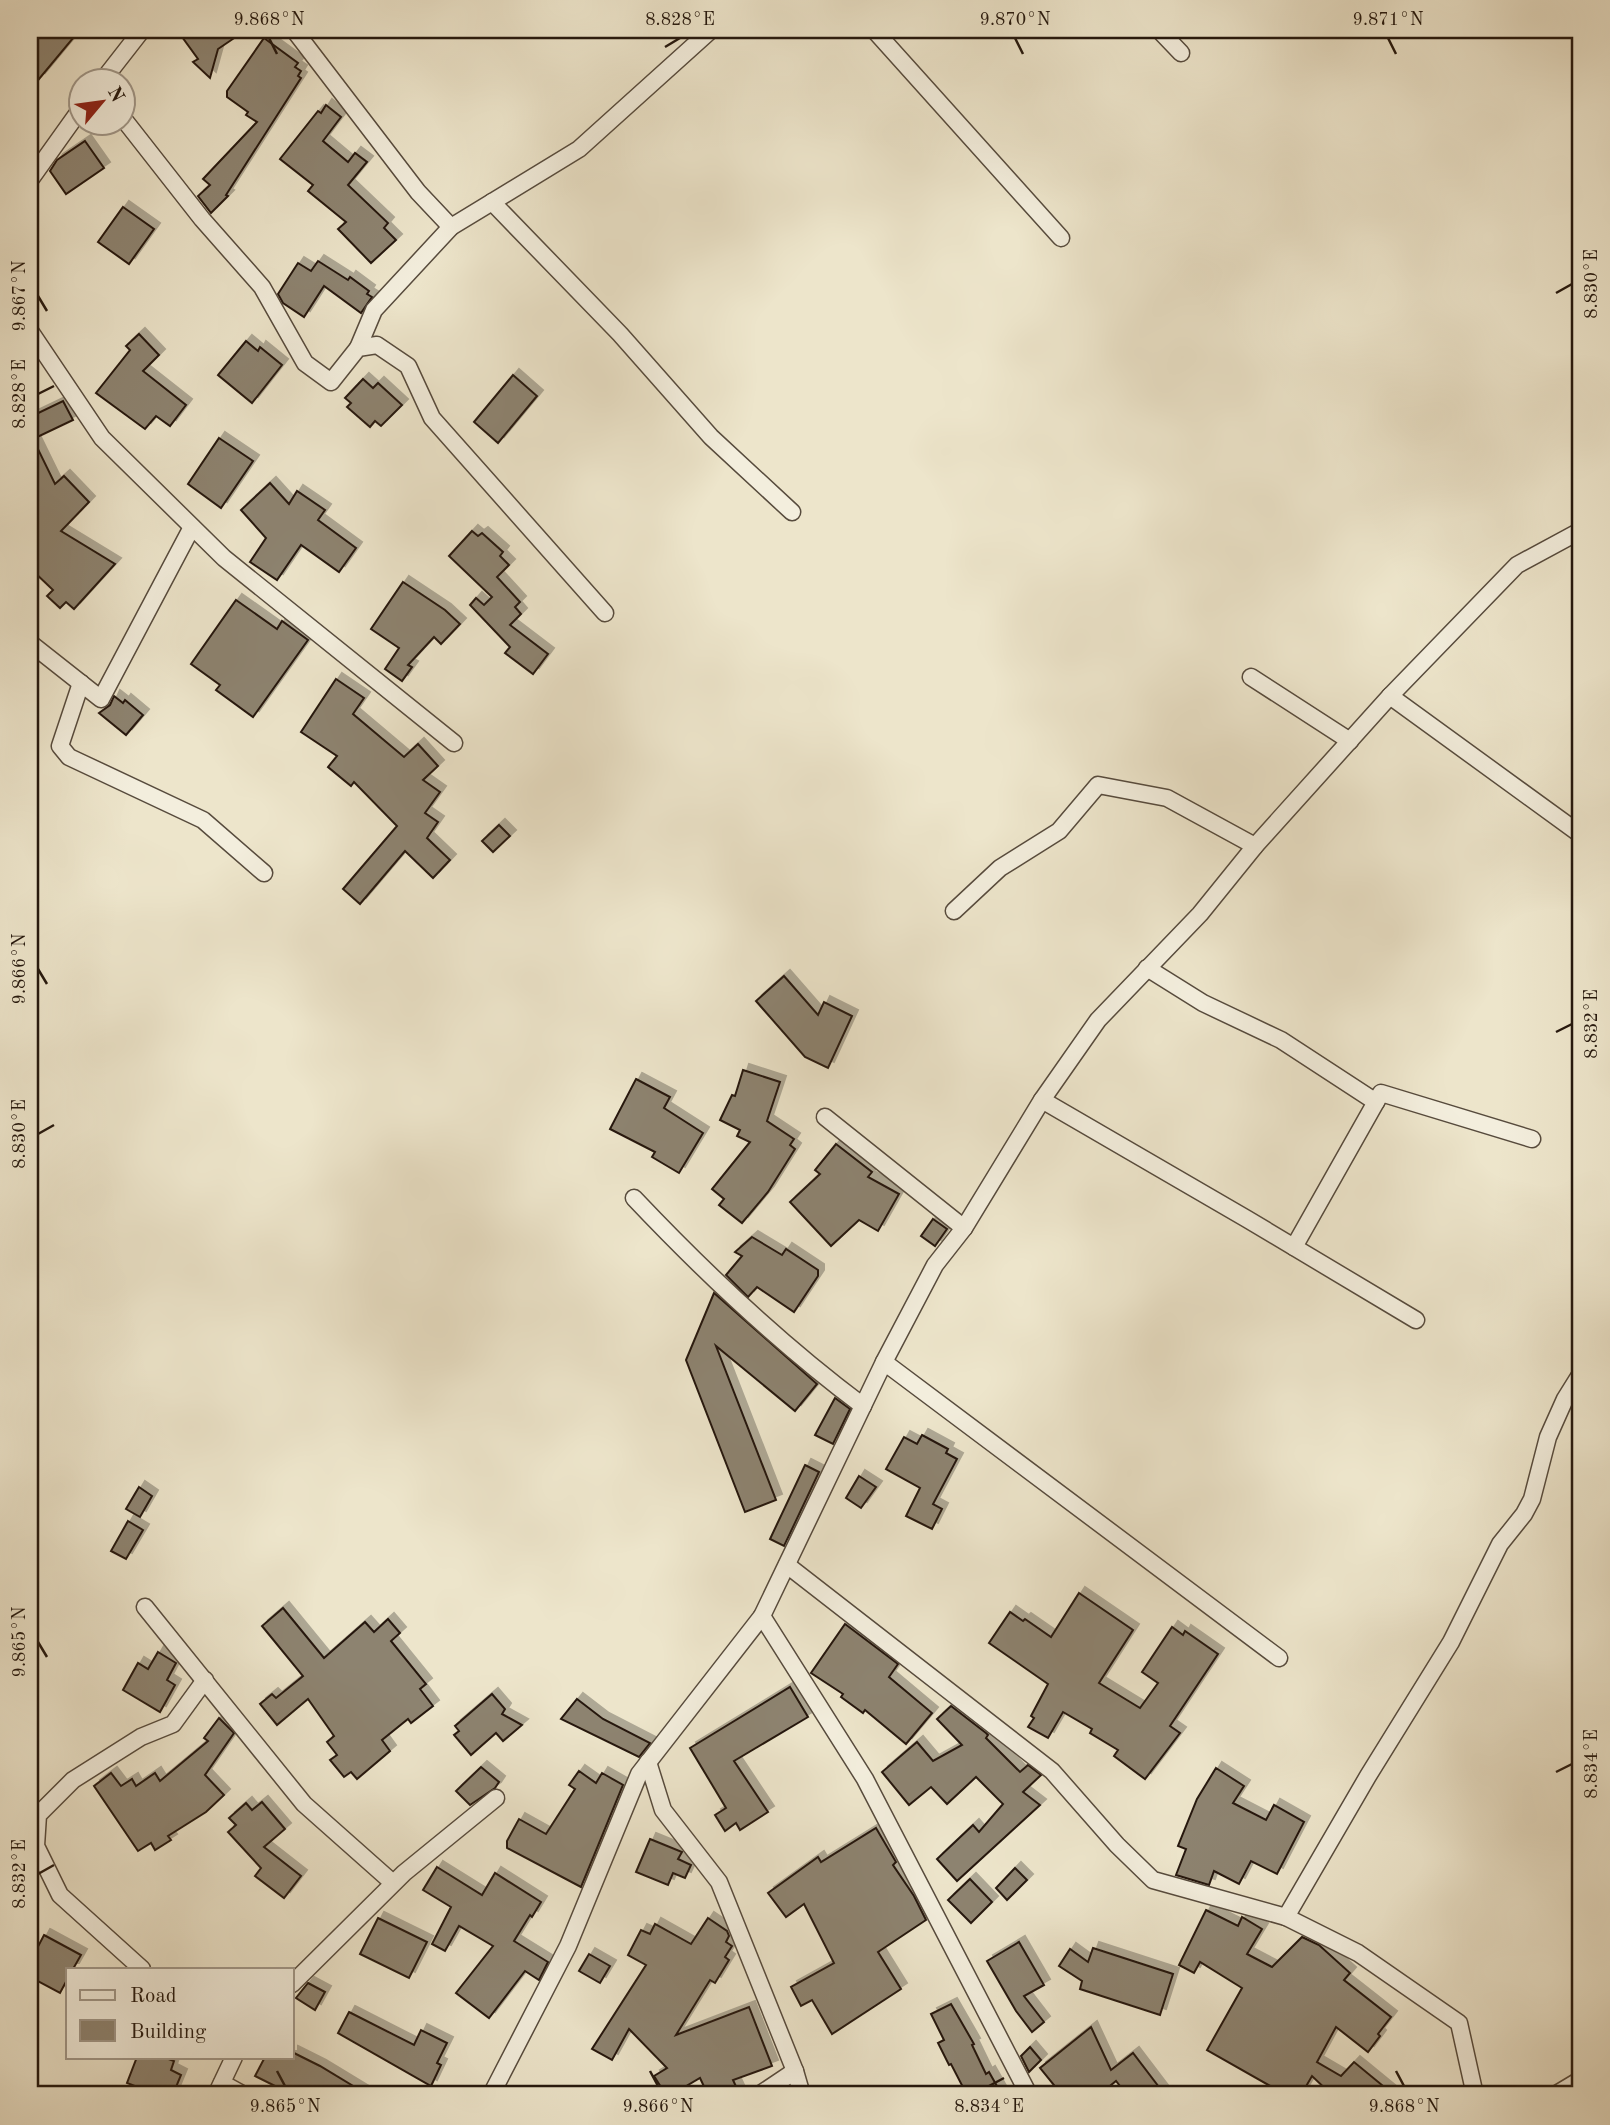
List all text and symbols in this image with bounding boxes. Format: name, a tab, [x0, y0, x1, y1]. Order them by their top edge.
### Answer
text: 9.868°N	[233, 11, 305, 29]
text: 8.828°E	[645, 11, 715, 29]
text: 9.870°N	[979, 11, 1051, 29]
text: 9.871°N	[1352, 11, 1424, 29]
north arrow	[66, 66, 136, 136]
text: N	[103, 84, 127, 106]
text: 8.830°E	[1583, 249, 1601, 319]
text: 9.867°N	[11, 260, 29, 332]
text: 8.828°E	[11, 359, 29, 429]
text: 9.866°N	[11, 933, 29, 1005]
text: 8.832°E	[1583, 989, 1601, 1059]
text: 8.830°E	[11, 1099, 29, 1169]
text: 9.865°N	[11, 1606, 29, 1678]
text: 8.834°E	[1583, 1729, 1601, 1799]
text: 8.832°E	[11, 1839, 29, 1909]
legend	[66, 1968, 294, 2058]
text: Road	[130, 1986, 177, 2007]
text: Building	[130, 2022, 207, 2043]
text: 9.865°N	[249, 2098, 321, 2116]
text: 9.866°N	[622, 2098, 694, 2116]
text: 8.834°E	[954, 2098, 1024, 2116]
text: 9.868°N	[1368, 2098, 1440, 2116]

